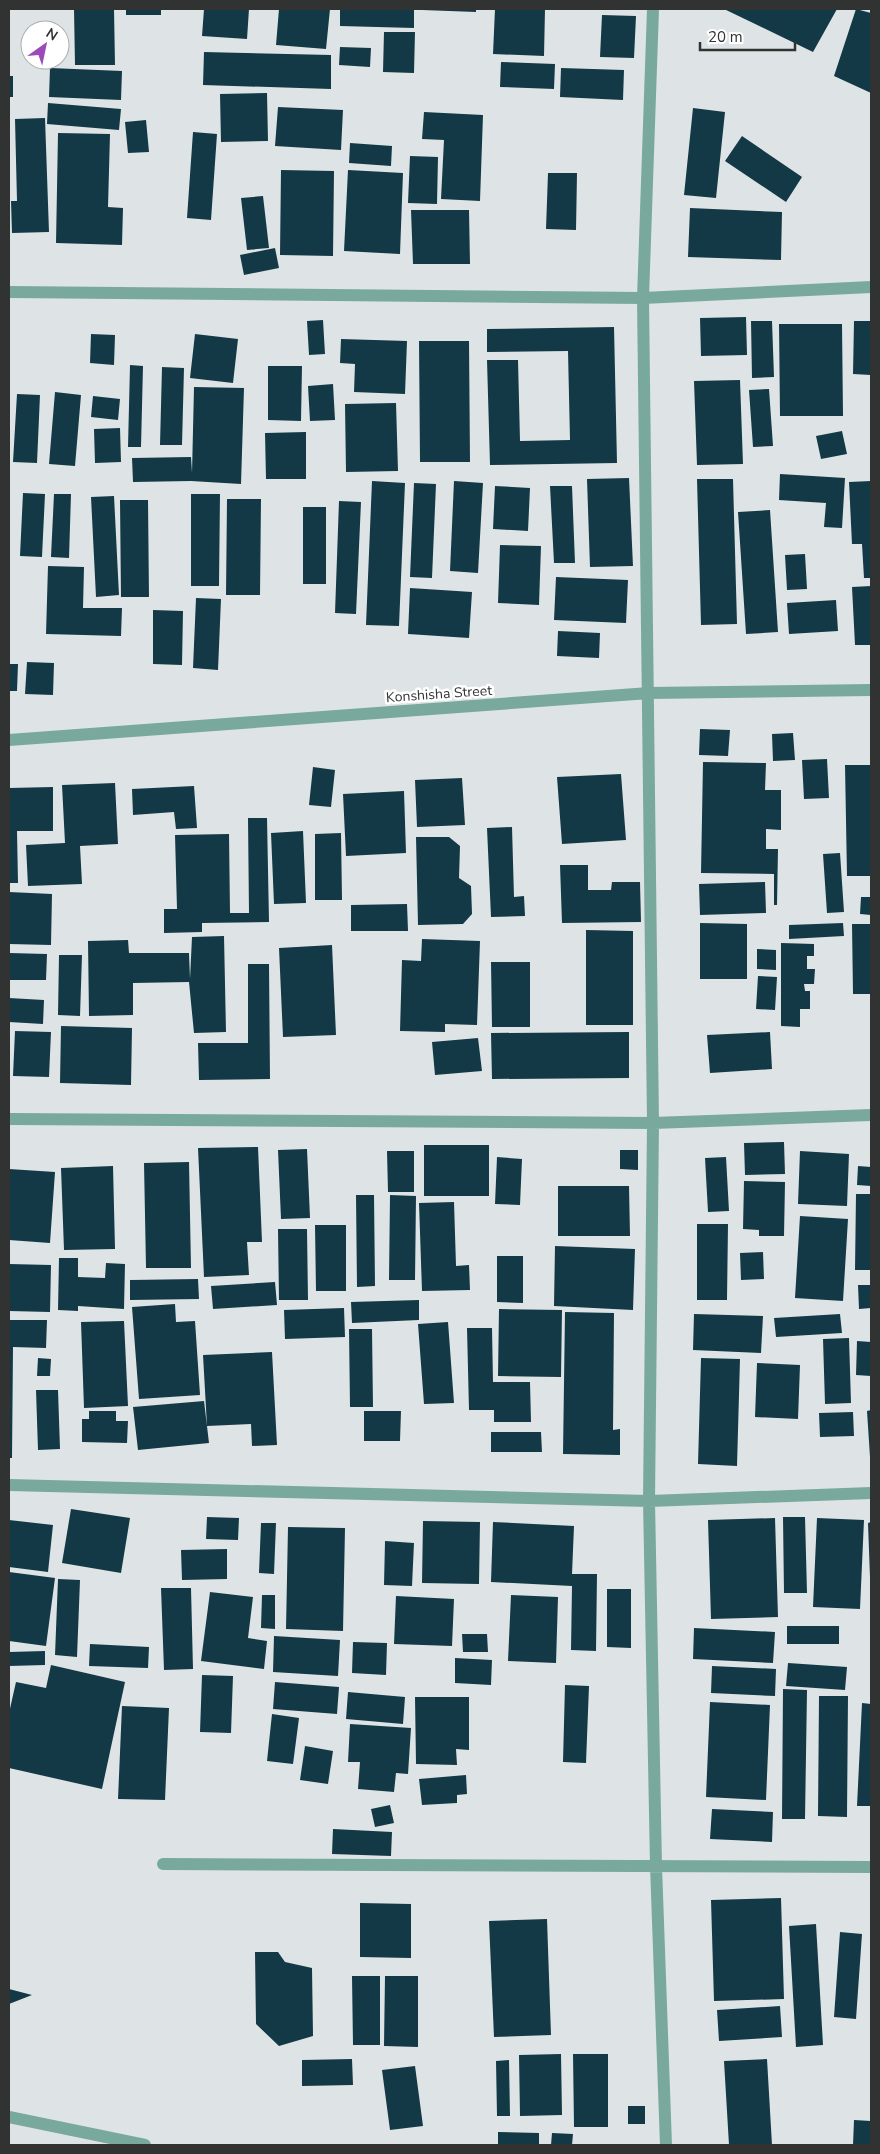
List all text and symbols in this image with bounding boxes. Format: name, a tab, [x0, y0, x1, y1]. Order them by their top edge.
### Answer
north arrow	[20, 20, 70, 70]
scale bar	[700, 20, 795, 52]
text: N	[42, 24, 61, 45]
text: 20 m	[708, 27, 743, 47]
street label: Konshisha Street	[385, 681, 493, 707]

